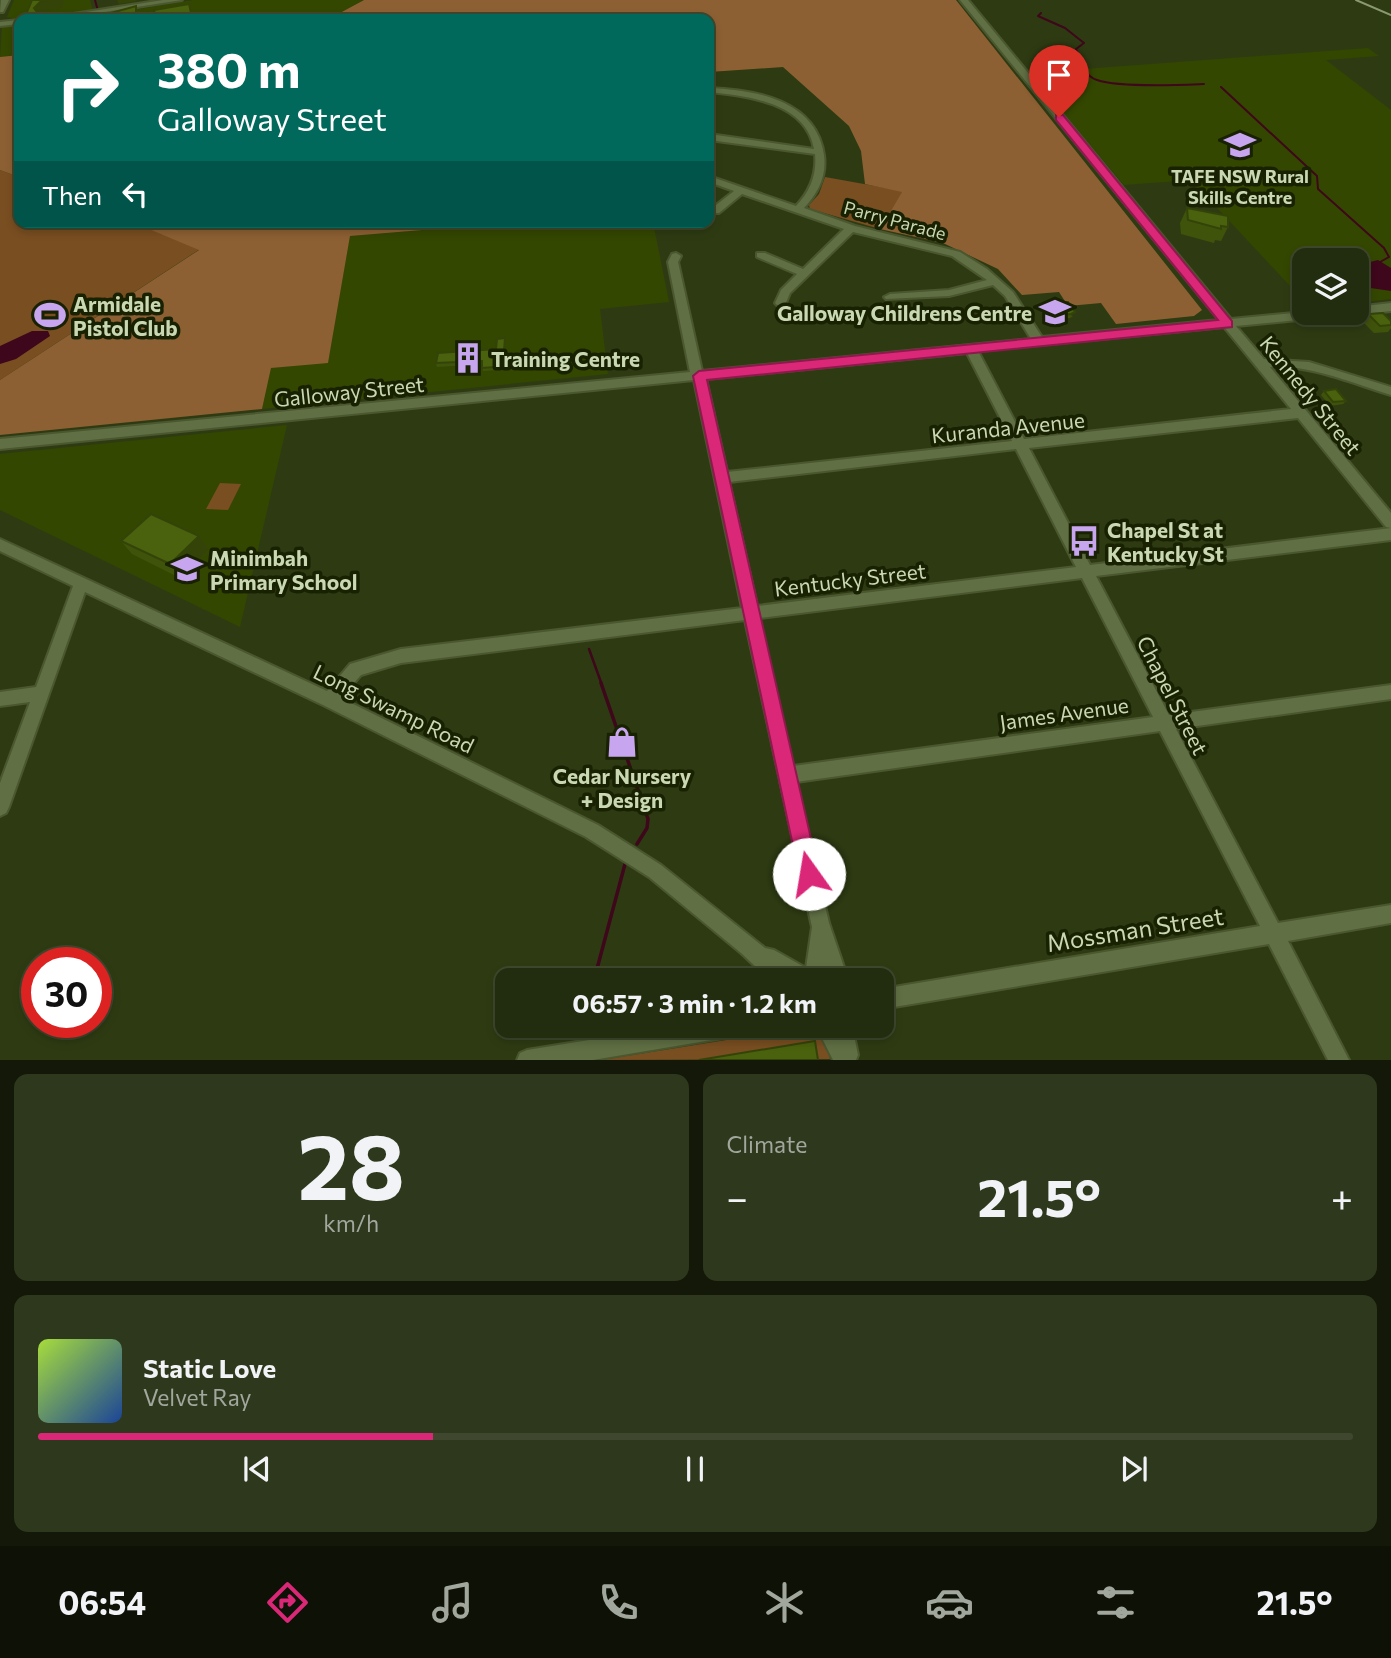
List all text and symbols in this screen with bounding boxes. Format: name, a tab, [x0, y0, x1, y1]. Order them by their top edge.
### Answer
text: 380 m	[157, 38, 301, 98]
icon: right	[42, 42, 133, 133]
pin	[1029, 45, 1089, 117]
icon: arrive	[1040, 56, 1078, 94]
text: Galloway Street	[157, 98, 387, 138]
school or university icon: TAFE NSW Rural Skills Centre	[1223, 128, 1257, 162]
place label: TAFE NSW Rural Skills Centre	[1171, 165, 1309, 208]
icon: left	[116, 175, 154, 213]
text: Then	[42, 179, 102, 210]
street label: Parry Parade	[841, 196, 949, 244]
map controls	[1292, 248, 1369, 325]
button: layers	[1292, 248, 1369, 325]
place label: Armidale Pistol Club	[73, 291, 178, 340]
school or university icon: Galloway Childrens Centre	[1038, 295, 1072, 329]
sports icon: Armidale Pistol Club	[33, 298, 67, 332]
place label: Galloway Childrens Centre	[777, 300, 1032, 325]
street label: Kennedy Street	[1255, 330, 1367, 460]
building icon: Training Centre	[451, 341, 485, 375]
place label: Training Centre	[491, 346, 640, 371]
street label: Galloway Street	[273, 371, 425, 411]
street label: Kuranda Avenue	[930, 407, 1086, 447]
place label: Chapel St at Kentucky St	[1107, 517, 1224, 566]
bus stop icon: Chapel St at Kentucky St	[1067, 524, 1101, 558]
place label: Minimbah Primary School	[210, 545, 357, 594]
school or university icon: Minimbah Primary School	[170, 552, 204, 586]
street label: Kentucky Street	[773, 557, 927, 601]
street label: Chapel Street	[1132, 632, 1214, 758]
street label: Long Swamp Road	[310, 658, 478, 758]
street label: James Avenue	[998, 692, 1130, 734]
shop icon: Cedar Nursery + Design	[605, 725, 639, 759]
place label: Cedar Nursery + Design	[553, 763, 692, 812]
position arrow	[772, 837, 846, 911]
street label: Mossman Street	[1045, 901, 1226, 957]
speed limit sign: 30	[21, 947, 112, 1038]
text: 06:57 · 3 min · 1.2 km	[572, 987, 817, 1018]
text: 28	[298, 1107, 405, 1219]
text: Climate	[727, 1130, 808, 1158]
text: 21.5°	[978, 1164, 1101, 1228]
text: −	[727, 1173, 748, 1220]
text: +	[1331, 1173, 1353, 1220]
text: km/h	[323, 1209, 379, 1237]
text: Static Love	[143, 1352, 276, 1383]
text: Velvet Ray	[143, 1383, 251, 1411]
icon: previous	[238, 1450, 276, 1488]
icon: pause	[676, 1450, 714, 1488]
icon: next	[1115, 1450, 1153, 1488]
icon: directions	[263, 1578, 312, 1627]
icon: music	[428, 1578, 477, 1627]
icon: phone	[594, 1578, 643, 1627]
icon: climate	[760, 1578, 809, 1627]
icon: car	[925, 1578, 974, 1627]
icon: filters	[1091, 1578, 1140, 1627]
text: 06:54	[58, 1582, 146, 1622]
text: 21.5°	[1257, 1582, 1333, 1622]

